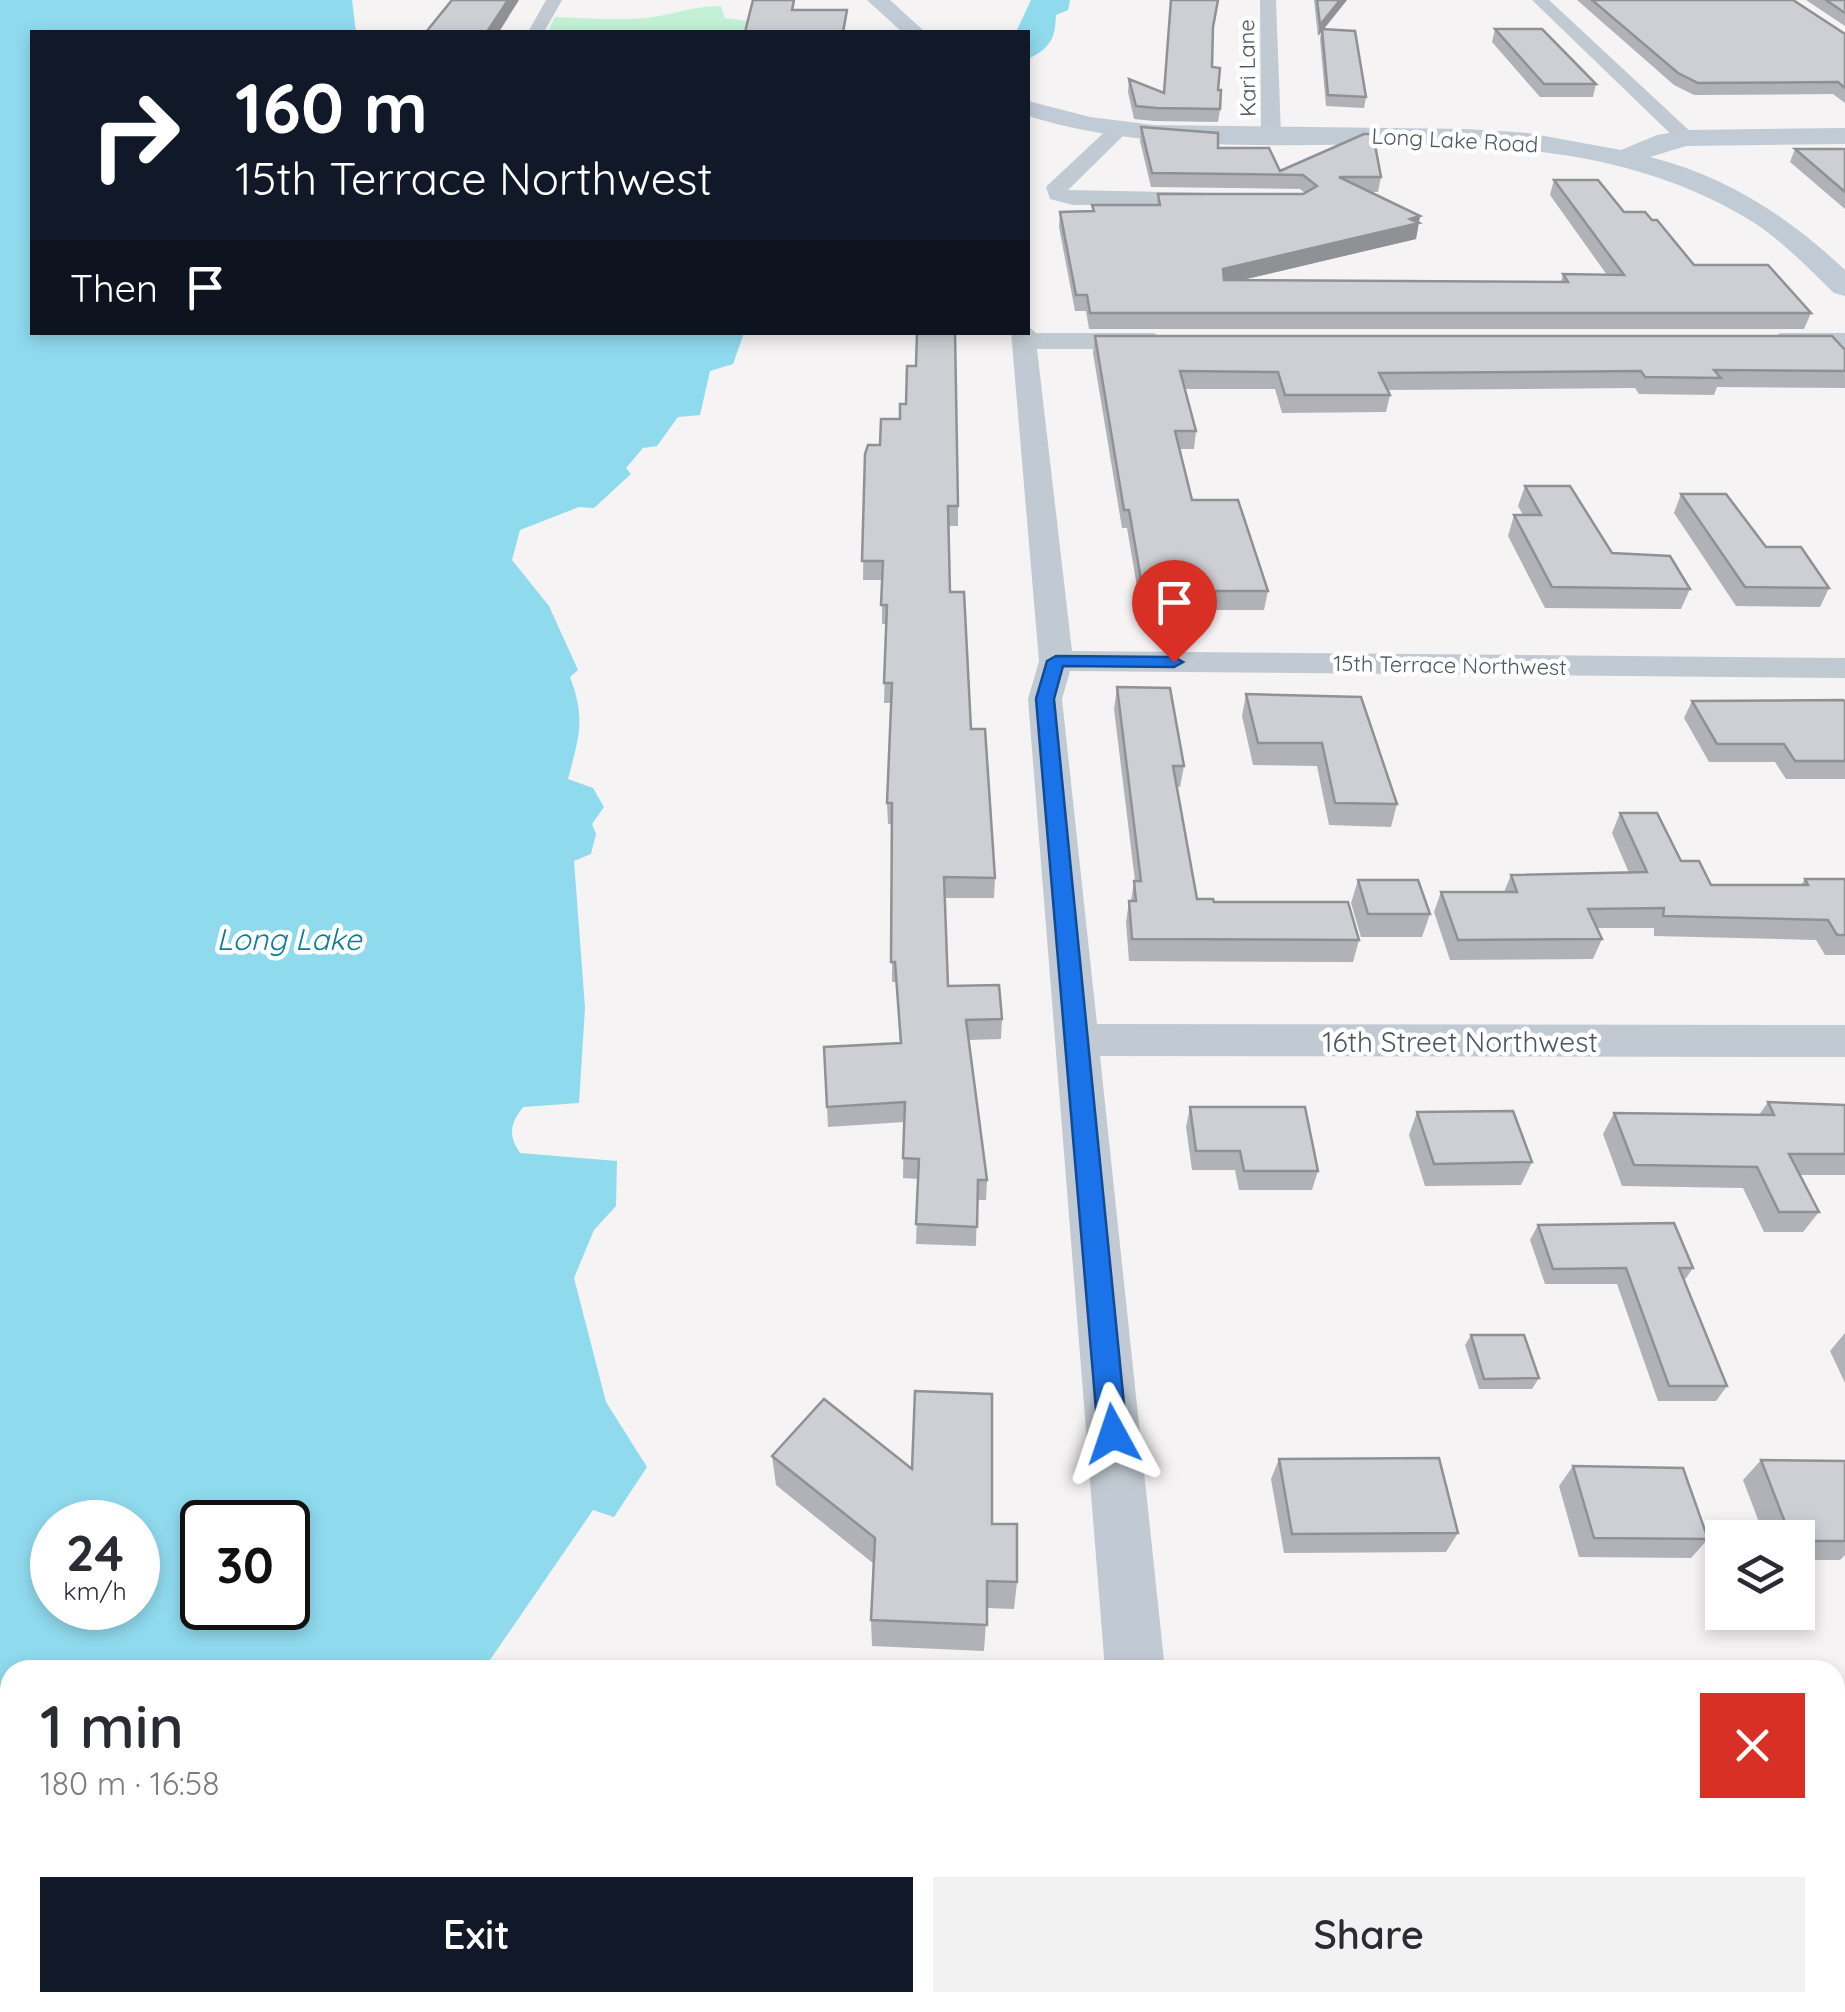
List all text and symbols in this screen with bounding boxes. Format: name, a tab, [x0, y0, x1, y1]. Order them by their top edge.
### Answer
street label: Kari Lane	[1232, 19, 1262, 117]
text: 160 m	[235, 63, 428, 151]
icon: right	[70, 70, 200, 200]
street label: Long Lake Road	[1371, 122, 1539, 158]
text: 15th Terrace Northwest	[235, 150, 713, 206]
icon: arrive	[178, 260, 233, 315]
text: Then	[70, 264, 158, 312]
pin	[1132, 560, 1217, 663]
icon: arrive	[1147, 575, 1202, 630]
street label: 15th Terrace Northwest	[1333, 649, 1567, 681]
water label: Long Lake	[217, 920, 362, 958]
street label: 16th Street Northwest	[1322, 1024, 1598, 1059]
position arrow	[1061, 1382, 1165, 1486]
speed limit sign: 30	[180, 1500, 310, 1630]
map controls	[1705, 1520, 1815, 1630]
button: layers	[1705, 1520, 1815, 1630]
text: 24	[66, 1521, 124, 1584]
text: km/h	[63, 1575, 127, 1606]
text: 1 min	[40, 1688, 184, 1763]
button: close	[1700, 1693, 1805, 1798]
text: 180 m · 16:58	[40, 1763, 220, 1803]
button: Exit	[40, 1877, 913, 1992]
button: Share	[933, 1877, 1805, 1992]

